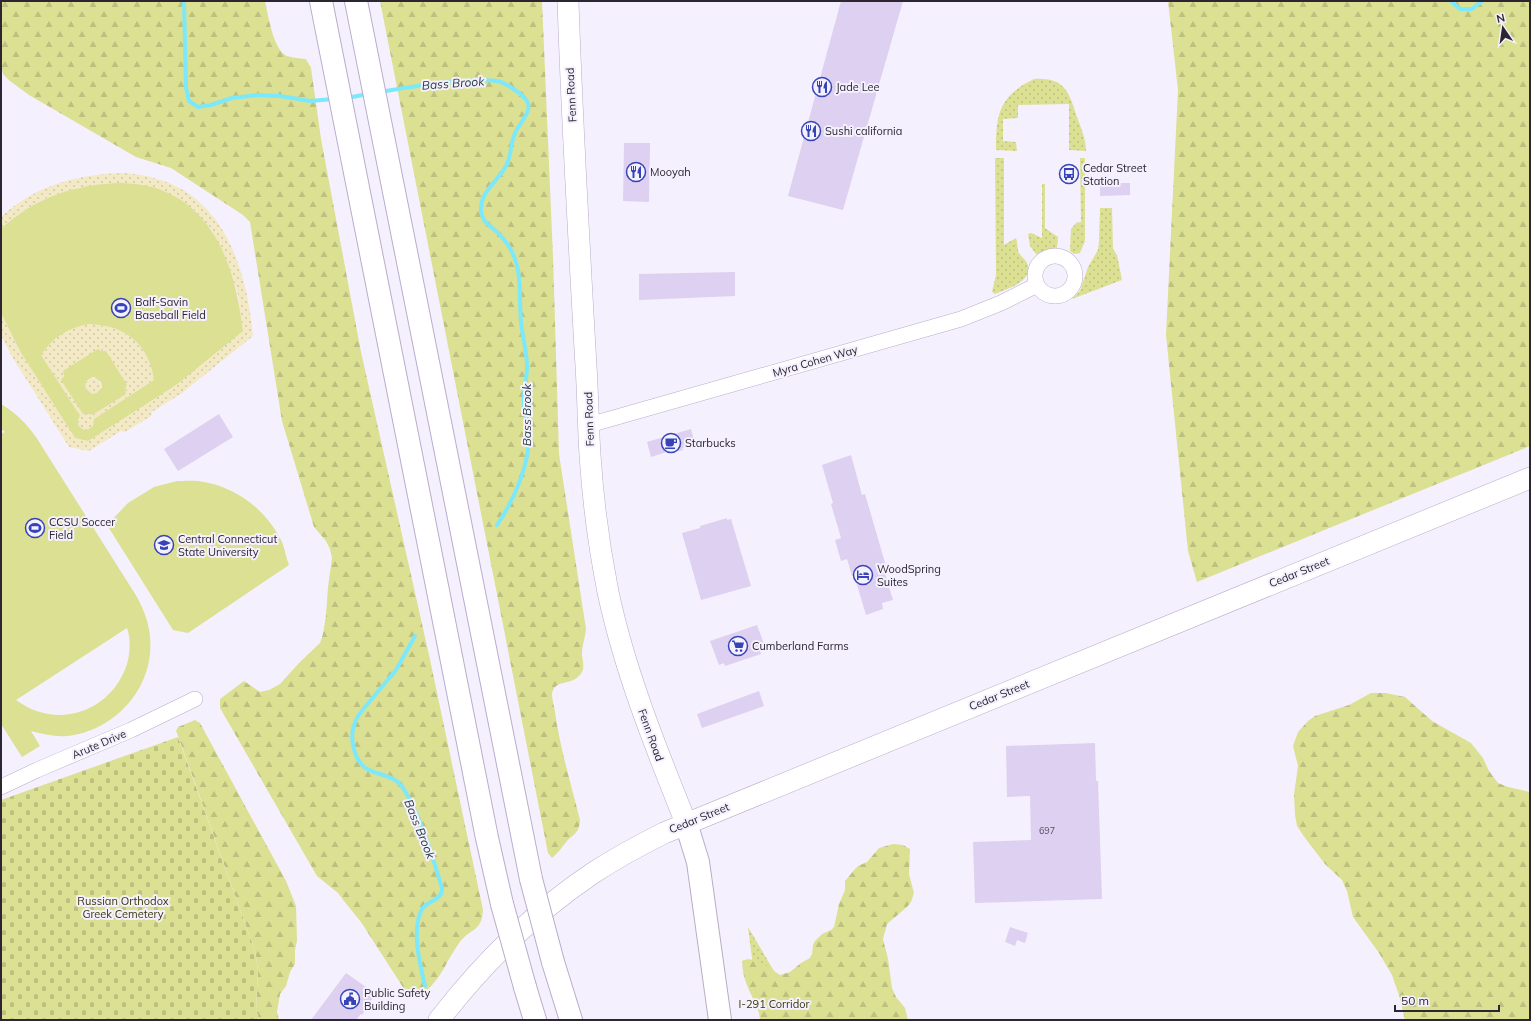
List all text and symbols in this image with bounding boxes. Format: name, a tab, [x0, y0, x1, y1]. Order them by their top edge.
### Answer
north arrow	[1483, 8, 1523, 48]
text: N	[1495, 11, 1506, 26]
street label: Fenn Road	[563, 67, 579, 123]
water label: Bass Brook	[421, 73, 486, 93]
restaurant icon: Jade Lee	[811, 76, 833, 98]
place label: Jade Lee	[836, 80, 880, 94]
restaurant icon: Sushi california	[800, 120, 822, 142]
place label: Sushi california	[825, 124, 902, 138]
restaurant icon: Mooyah	[625, 161, 647, 183]
place label: Cedar Street Station	[1083, 161, 1147, 188]
bus stop icon: Cedar Street Station	[1058, 163, 1080, 185]
place label: Mooyah	[650, 165, 691, 179]
place label: Balf-Savin Baseball Field	[135, 295, 206, 322]
sports icon: Balf-Savin Baseball Field	[110, 297, 132, 319]
street label: Myra Cohen Way	[771, 342, 859, 380]
water label: Bass Brook	[519, 383, 534, 446]
street label: Fenn Road	[581, 391, 597, 447]
cafe icon: Starbucks	[660, 432, 682, 454]
place label: Starbucks	[685, 436, 736, 450]
place label: CCSU Soccer Field	[49, 515, 115, 542]
sports icon: CCSU Soccer Field	[24, 517, 46, 539]
place label: Central Connecticut State University	[178, 532, 277, 559]
school or university icon: Central Connecticut State University	[153, 534, 175, 556]
street label: Cedar Street	[1267, 554, 1331, 590]
place label: WoodSpring Suites	[877, 562, 941, 589]
hotel icon: WoodSpring Suites	[852, 564, 874, 586]
supermarket icon: Cumberland Farms	[727, 635, 749, 657]
place label: Cumberland Farms	[752, 639, 849, 653]
street label: Cedar Street	[967, 677, 1031, 713]
street label: Fenn Road	[635, 707, 667, 763]
street label: Arute Drive	[70, 726, 128, 762]
water label: Bass Brook	[401, 797, 439, 862]
street label: Cedar Street	[667, 800, 731, 836]
house number: 697	[1039, 825, 1055, 836]
park label: Russian Orthodox Greek Cemetery	[77, 894, 169, 921]
place label: Public Safety Building	[364, 986, 431, 1013]
scale bar	[1395, 987, 1499, 1013]
public building icon: Public Safety Building	[339, 988, 361, 1010]
text: 50 m	[1401, 993, 1429, 1008]
park label: I-291 Corridor	[738, 997, 810, 1011]

